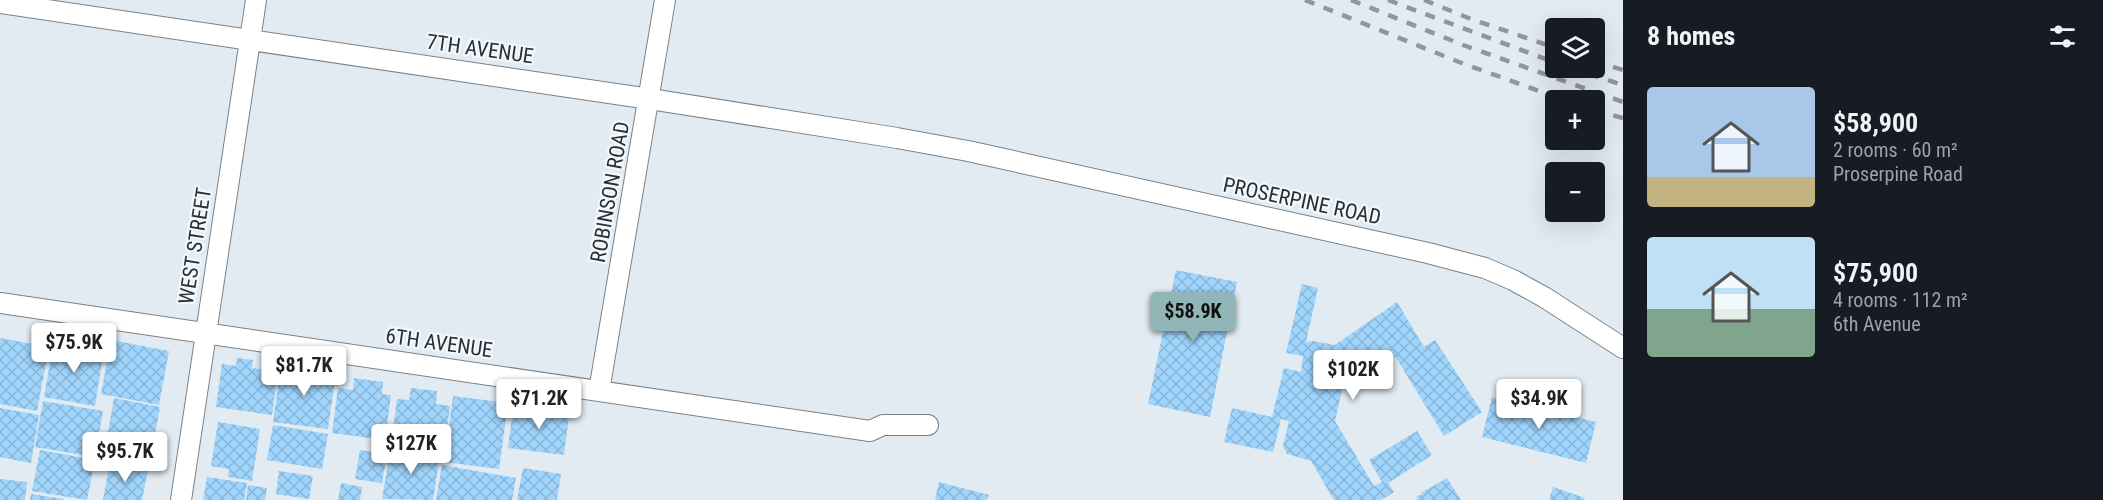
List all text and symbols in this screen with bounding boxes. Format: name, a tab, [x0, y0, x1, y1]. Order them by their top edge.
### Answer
map controls	[1545, 18, 1605, 222]
button: layers	[1545, 18, 1605, 78]
icon: filters	[2046, 20, 2079, 53]
text: 8 homes	[1647, 21, 1735, 51]
street label: 7TH AVENUE	[425, 30, 535, 68]
button: +	[1545, 90, 1605, 150]
text: $58,900	[1833, 108, 1918, 138]
icon: home	[1695, 111, 1767, 183]
street label: ROBINSON ROAD	[586, 120, 634, 264]
text: 2 rooms · 60 m²	[1833, 138, 1958, 162]
button: −	[1545, 162, 1605, 222]
text: Proserpine Road	[1833, 162, 1963, 186]
street label: PROSERPINE ROAD	[1221, 173, 1383, 229]
street label: WEST STREET	[174, 186, 216, 306]
text: $75,900	[1833, 258, 1918, 288]
icon: home	[1695, 261, 1767, 333]
text: 4 rooms · 112 m²	[1833, 288, 1968, 312]
pin: $58.9K	[1144, 292, 1242, 343]
text: $58.9K	[1164, 299, 1222, 323]
text: 6th Avenue	[1833, 312, 1921, 336]
pin: $75.9K	[25, 323, 123, 374]
street label: 6TH AVENUE	[384, 324, 494, 362]
text: $75.9K	[45, 330, 103, 354]
pin: $81.7K	[255, 346, 353, 397]
pin: $102K	[1311, 350, 1395, 401]
text: $81.7K	[275, 353, 333, 377]
text: $102K	[1327, 357, 1379, 381]
pin: $71.2K	[490, 379, 588, 430]
pin: $34.9K	[1490, 379, 1588, 430]
text: $71.2K	[510, 386, 568, 410]
text: $34.9K	[1510, 386, 1568, 410]
pin: $127K	[369, 424, 453, 475]
text: $127K	[385, 431, 437, 455]
pin: $95.7K	[76, 432, 174, 483]
text: $95.7K	[96, 439, 154, 463]

